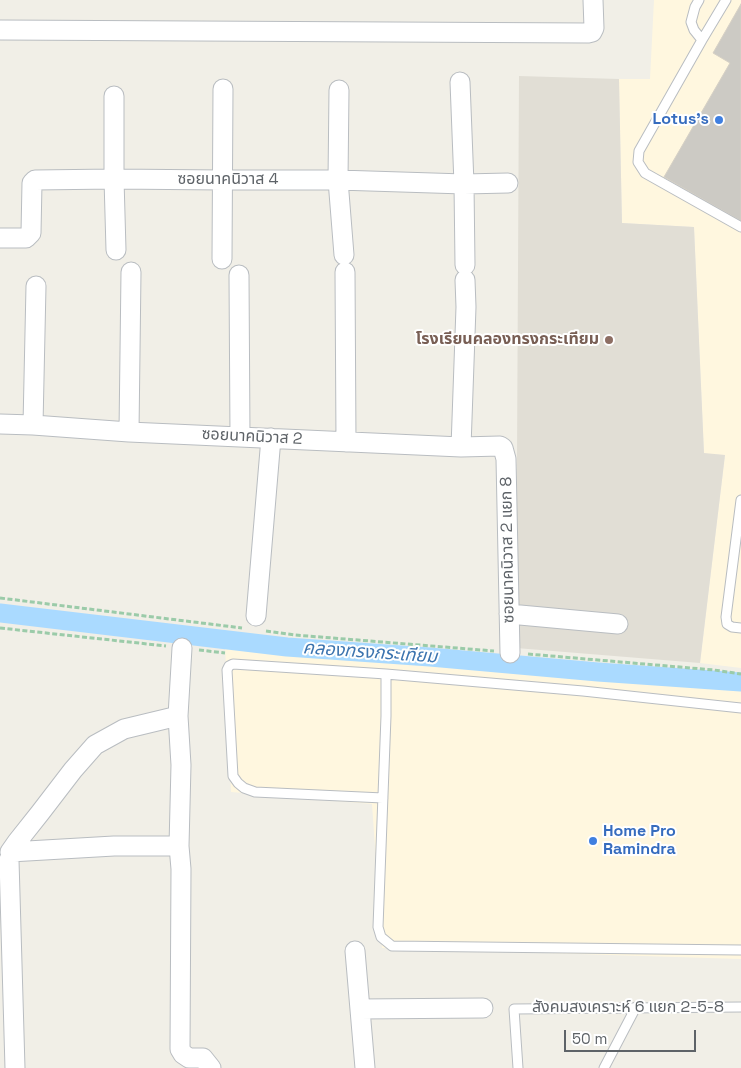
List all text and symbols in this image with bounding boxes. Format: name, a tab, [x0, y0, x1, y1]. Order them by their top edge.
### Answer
place label: Lotus's	[653, 110, 709, 130]
marker: Lotus's	[713, 114, 725, 126]
street label: ซอยนาคนิวาส 4	[177, 170, 279, 190]
place label: โรงเรียนคลองทรงกระเทียม	[416, 330, 599, 350]
marker: โรงเรียนคลองทรงกระเทียม	[603, 334, 615, 346]
street label: ซอยนาคนิวาส 2	[201, 425, 303, 449]
street label: ซอยนาคนิวาส 2 แยก 8	[497, 476, 519, 624]
water label: คลองทรงกระเทียม	[302, 638, 438, 668]
place label: Home Pro Ramindra	[603, 822, 676, 860]
marker: Home Pro Ramindra	[587, 835, 599, 847]
street label: สังคมสงเคราะห์ 6 แยก 2-5-8	[532, 998, 724, 1018]
scale bar	[566, 1020, 698, 1052]
text: 50 m	[572, 1029, 607, 1048]

